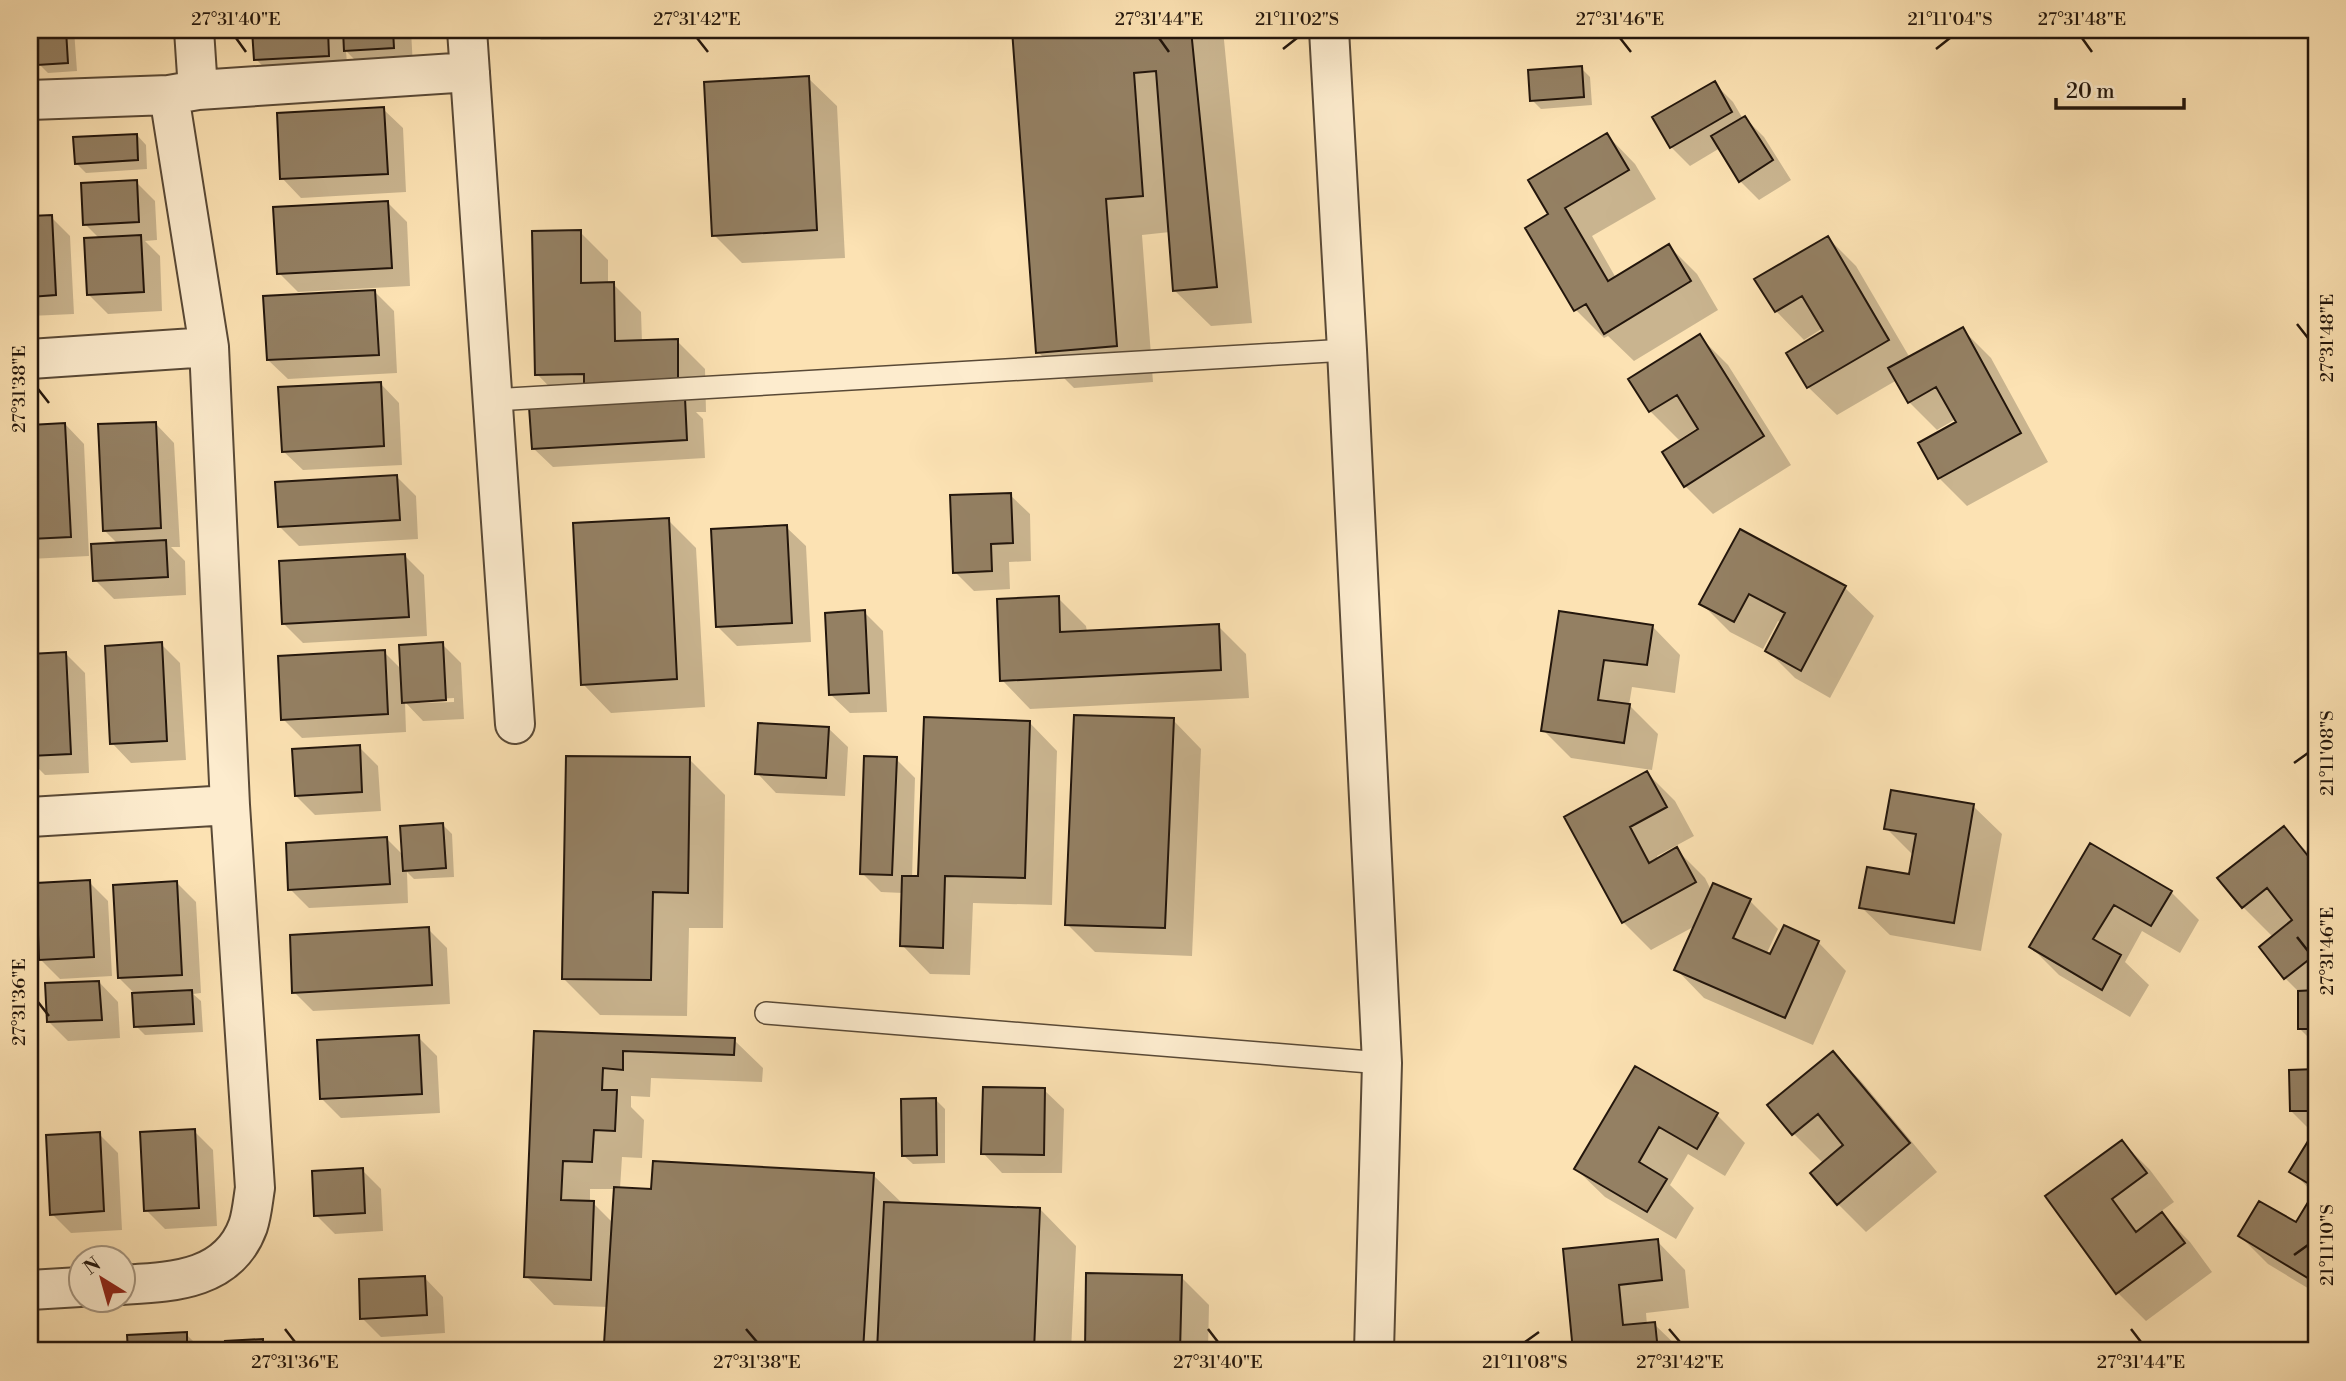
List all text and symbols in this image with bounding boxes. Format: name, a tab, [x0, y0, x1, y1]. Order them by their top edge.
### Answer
text: 27°31'40"E	[191, 8, 281, 31]
text: 27°31'42"E	[653, 8, 741, 31]
text: 27°31'44"E	[1115, 8, 1203, 31]
text: 21°11'02"S	[1255, 8, 1339, 31]
text: 27°31'46"E	[1576, 8, 1664, 31]
text: 21°11'04"S	[1908, 8, 1992, 31]
text: 27°31'48"E	[2038, 8, 2126, 31]
scale bar	[2056, 66, 2183, 110]
text: 20 m	[2066, 79, 2115, 105]
text: 27°31'48"E	[2316, 294, 2339, 382]
text: 27°31'38"E	[8, 345, 31, 433]
text: 21°11'08"S	[2316, 710, 2339, 796]
text: 27°31'46"E	[2316, 907, 2339, 995]
text: 27°31'36"E	[8, 958, 31, 1046]
text: 21°11'10"S	[2316, 1204, 2339, 1286]
north arrow	[66, 1244, 136, 1314]
text: N	[79, 1252, 106, 1280]
text: 27°31'36"E	[251, 1351, 339, 1374]
text: 27°31'38"E	[713, 1351, 801, 1374]
text: 27°31'40"E	[1173, 1351, 1263, 1374]
text: 21°11'08"S	[1482, 1351, 1568, 1374]
text: 27°31'42"E	[1636, 1351, 1724, 1374]
text: 27°31'44"E	[2097, 1351, 2185, 1374]

